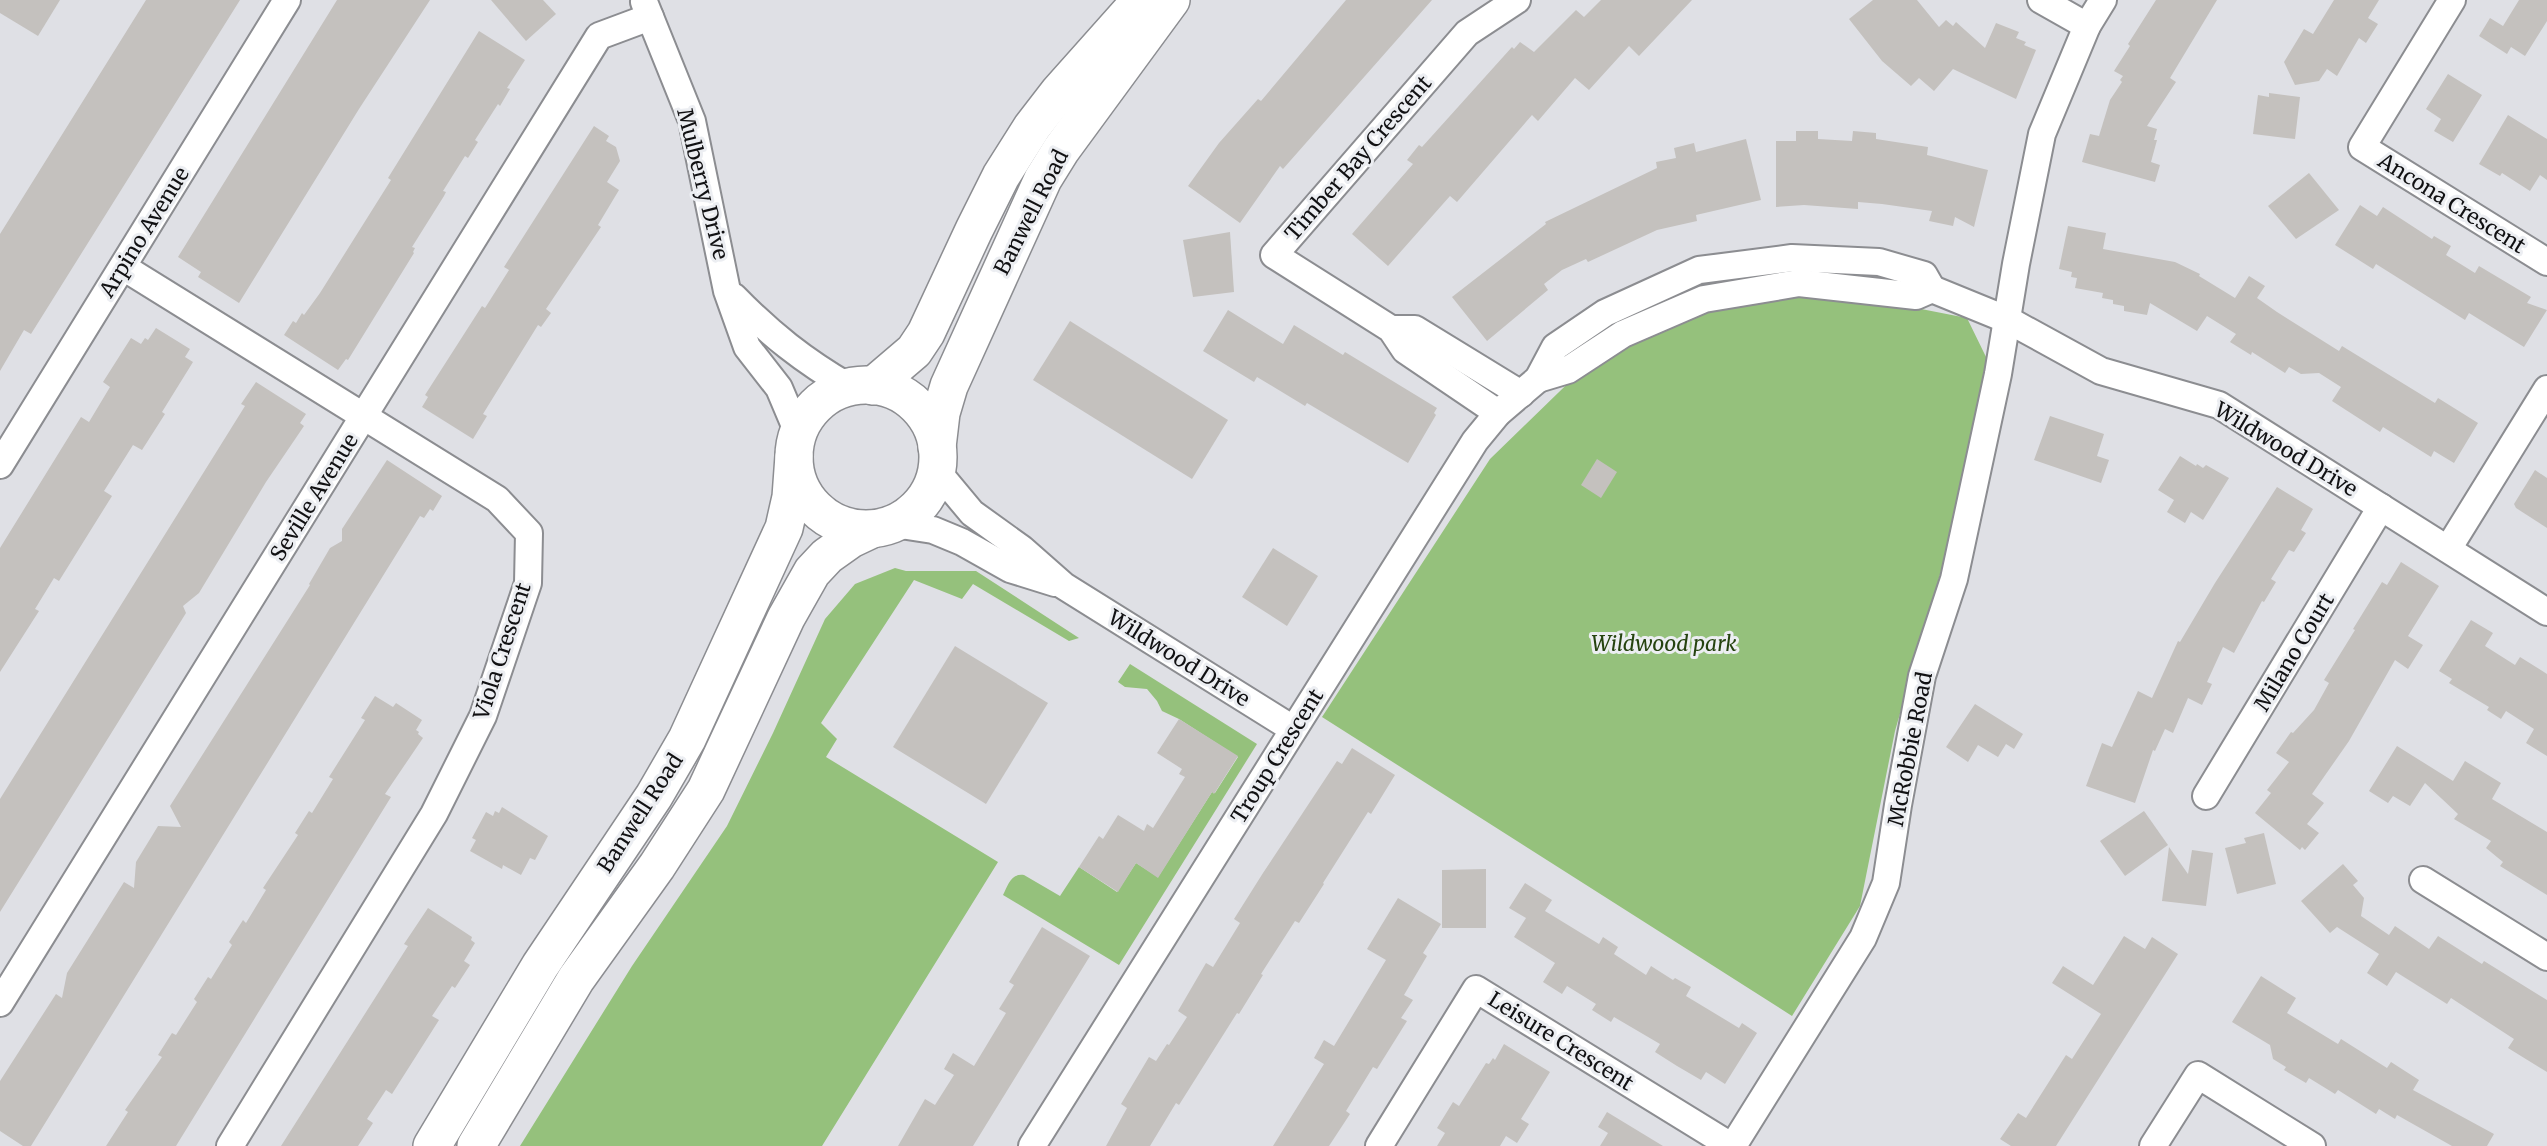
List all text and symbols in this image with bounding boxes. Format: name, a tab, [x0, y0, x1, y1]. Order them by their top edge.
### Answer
street label: Timber Bay Crescent	[1279, 70, 1437, 246]
street label: Mulberry Drive	[671, 106, 735, 262]
street label: Banwell Road	[988, 145, 1074, 279]
street label: Ancona Crescent	[2372, 146, 2531, 259]
street label: Arpino Avenue	[93, 162, 195, 303]
street label: Wildwood Drive	[2209, 395, 2362, 502]
street label: Seville Avenue	[264, 428, 364, 566]
street label: Viola Crescent	[467, 579, 537, 724]
street label: Milano Court	[2248, 588, 2340, 716]
street label: Wildwood Drive	[1102, 603, 1255, 712]
park label: Wildwood park	[1591, 630, 1737, 657]
street label: McRobbie Road	[1882, 669, 1938, 828]
street label: Troup Crescent	[1225, 684, 1329, 828]
street label: Banwell Road	[591, 748, 689, 878]
street label: Leisure Crescent	[1483, 986, 1639, 1096]

